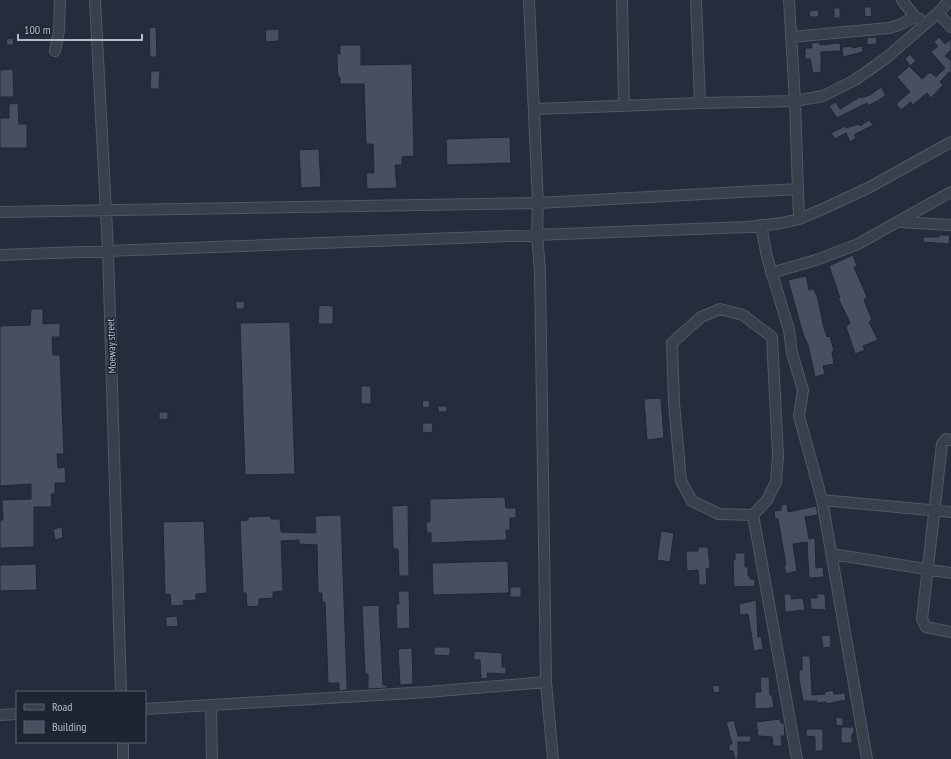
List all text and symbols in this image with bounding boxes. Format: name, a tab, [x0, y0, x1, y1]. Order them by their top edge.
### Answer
scale bar	[18, 16, 142, 42]
text: 100 m	[24, 22, 51, 37]
street label: Moeway street	[103, 318, 119, 374]
legend	[16, 691, 146, 743]
text: Road	[52, 699, 72, 714]
text: Building	[52, 719, 87, 734]

